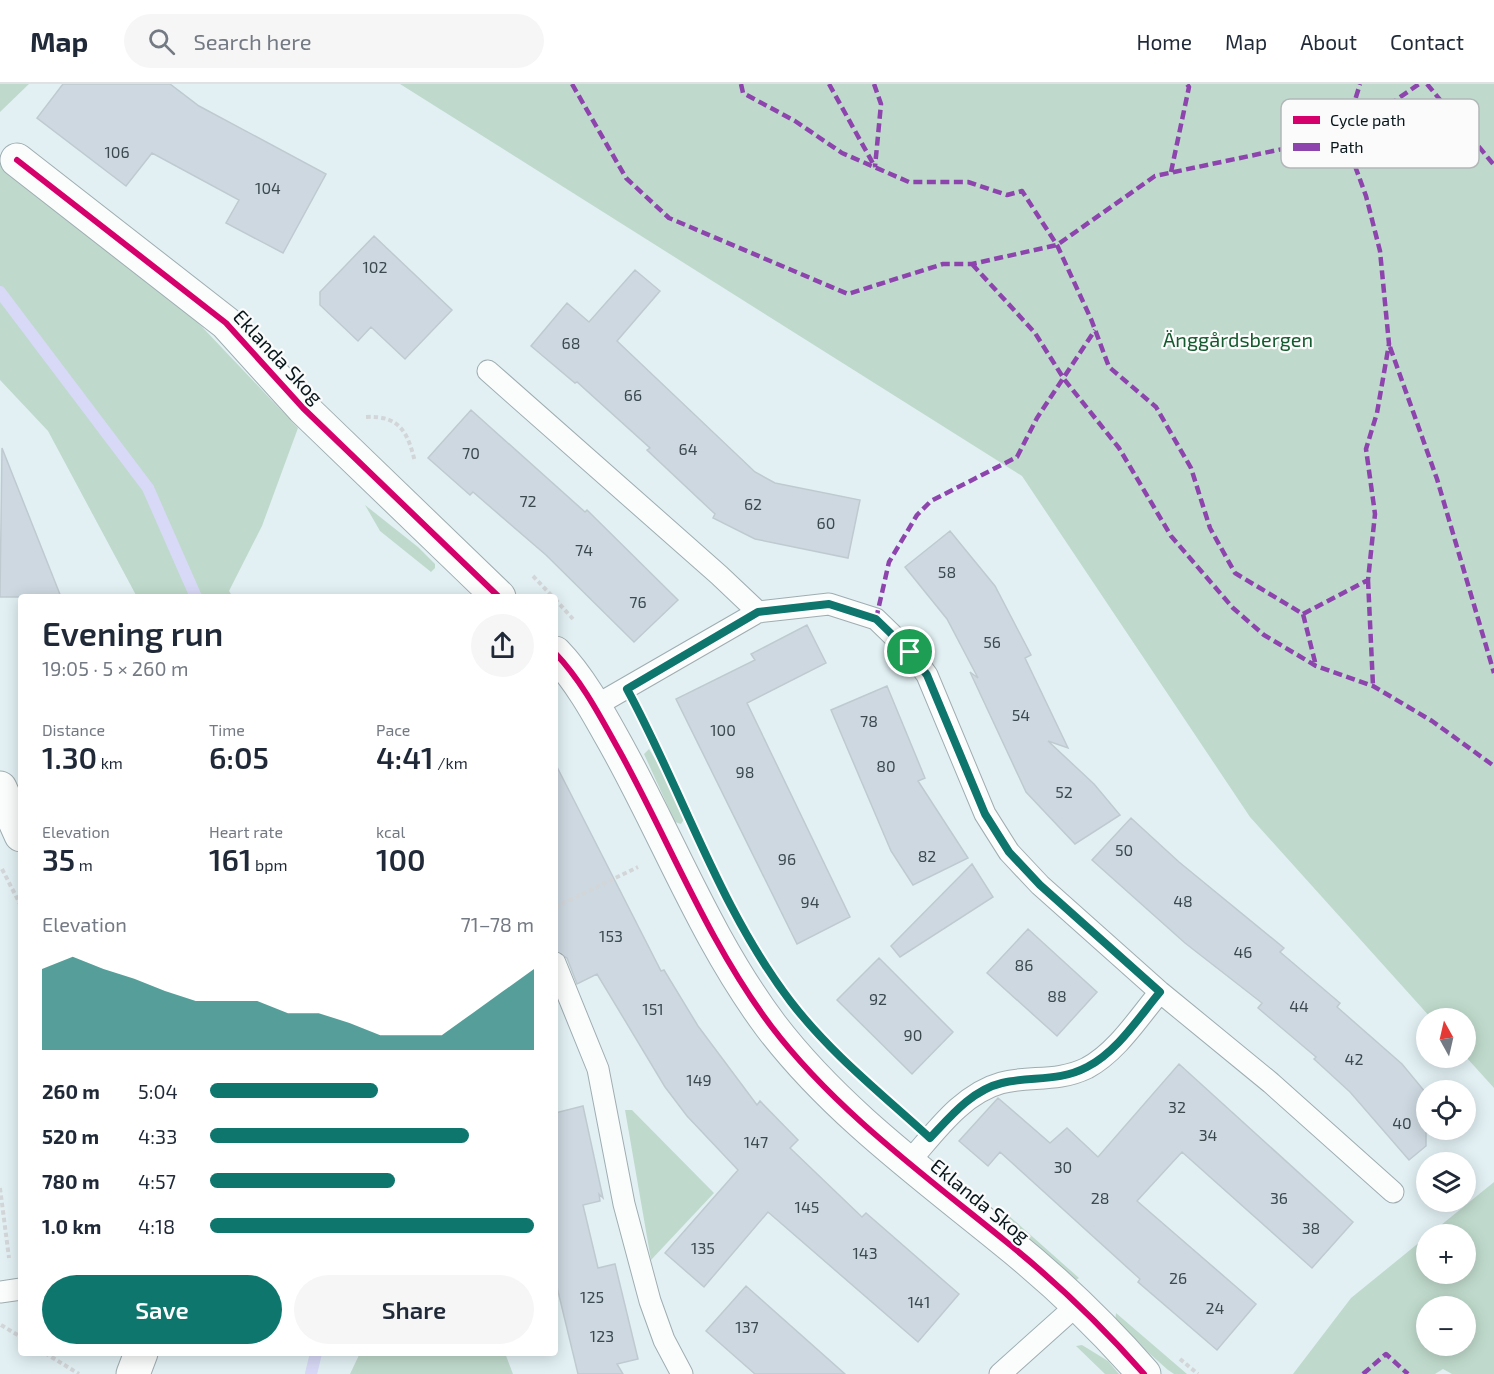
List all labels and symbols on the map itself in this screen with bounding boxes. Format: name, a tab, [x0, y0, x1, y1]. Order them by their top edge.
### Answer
legend	[1281, 99, 1479, 168]
text: Cycle path	[1330, 110, 1406, 129]
text: Path	[1330, 137, 1364, 156]
house number: 106	[104, 142, 130, 161]
house number: 104	[255, 178, 281, 197]
house number: 102	[362, 257, 388, 276]
street label: Eklanda Skog	[229, 304, 329, 409]
park label: Änggårdsbergen	[1163, 327, 1313, 351]
house number: 68	[562, 333, 580, 352]
house number: 66	[624, 385, 642, 404]
house number: 64	[679, 439, 698, 458]
house number: 70	[462, 443, 480, 462]
house number: 72	[519, 491, 537, 510]
house number: 62	[744, 494, 762, 513]
house number: 60	[817, 513, 835, 532]
house number: 74	[575, 540, 593, 559]
house number: 58	[938, 562, 956, 581]
house number: 76	[629, 592, 647, 611]
pin	[884, 626, 935, 677]
house number: 56	[983, 632, 1001, 651]
house number: 54	[1012, 705, 1030, 724]
house number: 78	[860, 711, 878, 730]
house number: 100	[710, 720, 736, 739]
house number: 80	[876, 756, 896, 775]
house number: 98	[736, 762, 754, 781]
house number: 52	[1055, 782, 1073, 801]
house number: 50	[1115, 840, 1133, 859]
house number: 82	[918, 846, 936, 865]
house number: 96	[778, 849, 796, 868]
house number: 48	[1173, 891, 1193, 910]
house number: 94	[801, 892, 820, 911]
house number: 153	[599, 926, 623, 945]
house number: 46	[1234, 942, 1253, 961]
house number: 86	[1015, 955, 1033, 974]
house number: 88	[1047, 986, 1067, 1005]
house number: 92	[869, 989, 887, 1008]
house number: 44	[1289, 996, 1309, 1015]
house number: 151	[642, 999, 664, 1018]
north arrow	[1416, 1008, 1476, 1068]
house number: 90	[904, 1025, 922, 1044]
house number: 42	[1345, 1049, 1363, 1068]
house number: 149	[686, 1070, 712, 1089]
house number: 32	[1168, 1097, 1186, 1116]
house number: 40	[1392, 1113, 1412, 1132]
house number: 34	[1199, 1125, 1218, 1144]
house number: 147	[744, 1132, 768, 1151]
street label: Eklanda Skog	[926, 1153, 1035, 1247]
house number: 30	[1054, 1157, 1072, 1176]
house number: 28	[1091, 1188, 1109, 1207]
house number: 36	[1270, 1188, 1288, 1207]
house number: 145	[795, 1197, 819, 1216]
house number: 38	[1302, 1218, 1320, 1237]
house number: 135	[691, 1238, 715, 1257]
house number: 143	[852, 1243, 878, 1262]
house number: 26	[1169, 1268, 1187, 1287]
house number: 125	[580, 1287, 604, 1306]
house number: 141	[908, 1292, 930, 1311]
house number: 24	[1206, 1298, 1225, 1317]
house number: 137	[735, 1317, 759, 1336]
house number: 123	[590, 1326, 614, 1345]

